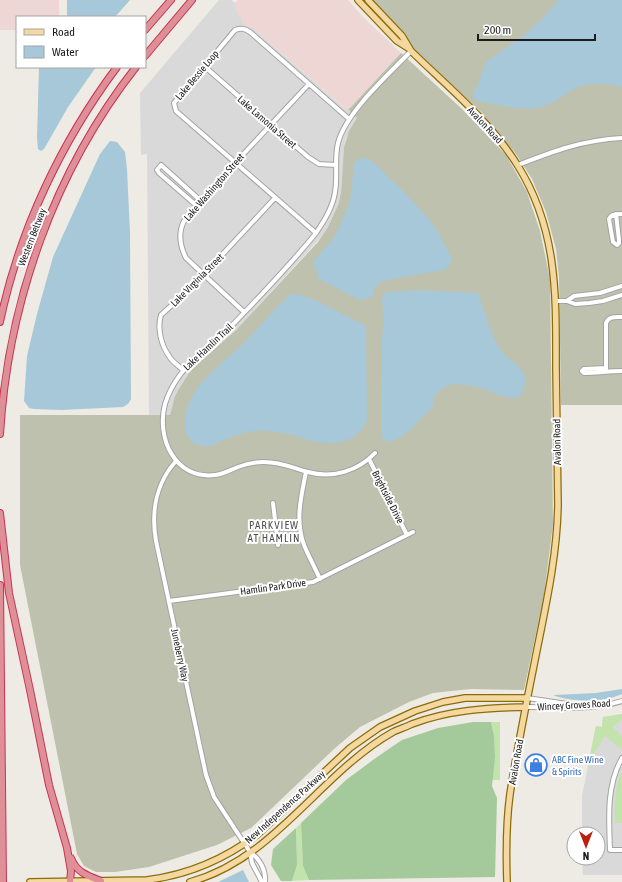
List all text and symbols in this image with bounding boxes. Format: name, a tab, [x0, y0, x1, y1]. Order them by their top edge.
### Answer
legend	[16, 16, 146, 68]
scale bar	[478, 16, 595, 42]
text: 200 m	[484, 23, 511, 37]
text: Road	[52, 25, 75, 39]
text: Water	[52, 45, 79, 59]
street label: Lake Bessie Loop	[173, 48, 221, 102]
street label: Lake Lamonia Street	[235, 94, 299, 151]
street label: Avalon Road	[465, 104, 505, 146]
street label: Lake Washington Street	[182, 151, 246, 223]
street label: Western Beltway	[16, 207, 48, 267]
street label: Lake Virginia Street	[168, 251, 226, 309]
street label: Lake Hamlin Trail	[181, 321, 235, 373]
street label: Avalon Road	[551, 419, 563, 465]
street label: Brightside Drive	[370, 469, 406, 526]
district label: PARKVIEW AT HAMLIN	[248, 519, 301, 544]
street label: Hamlin Park Drive	[239, 577, 307, 597]
street label: Juneberry Way	[169, 628, 191, 682]
street label: Wincey Groves Road	[537, 698, 611, 712]
street label: Avalon Road	[507, 738, 525, 786]
shop icon: ABC Fine Wine & Spirits	[523, 752, 549, 778]
place label: ABC Fine Wine & Spirits	[552, 754, 604, 777]
street label: New Independence Parkway	[243, 768, 327, 846]
north arrow	[566, 826, 606, 866]
text: N	[583, 850, 589, 862]

